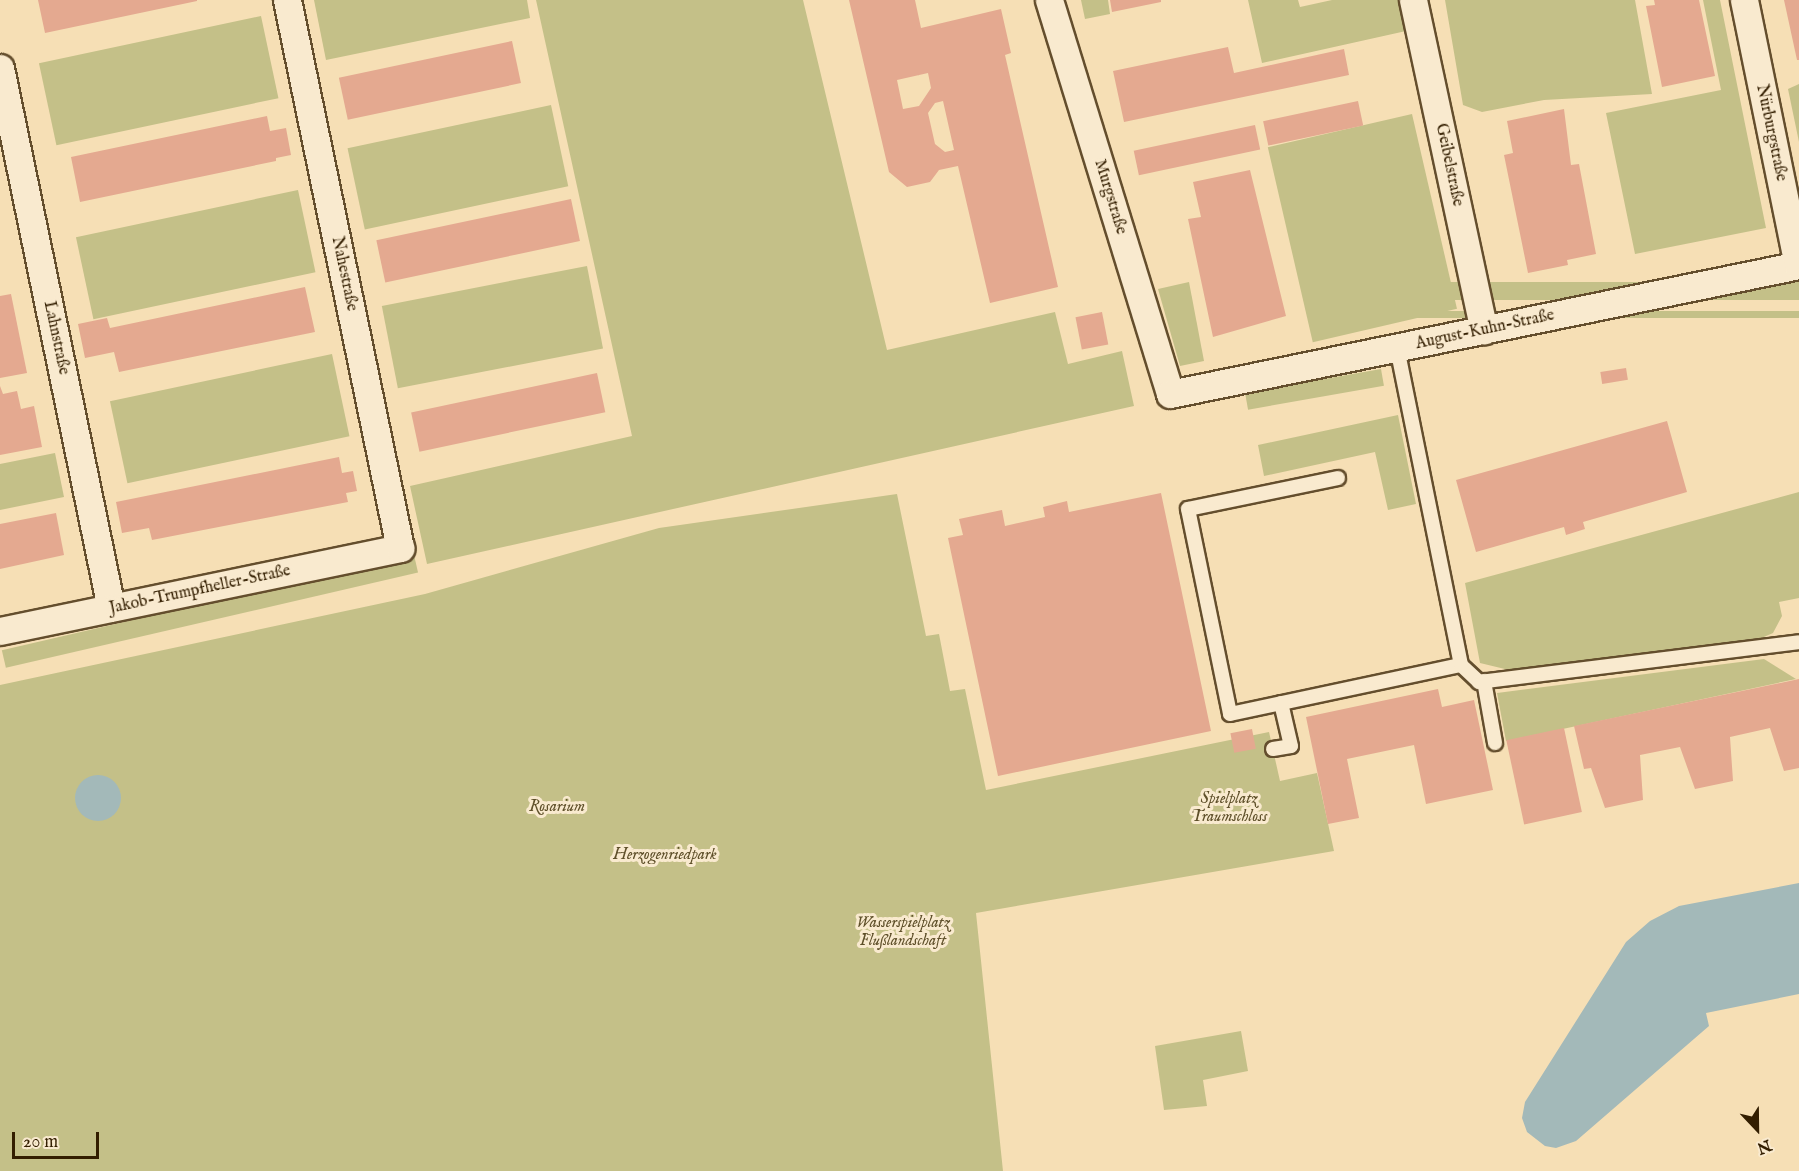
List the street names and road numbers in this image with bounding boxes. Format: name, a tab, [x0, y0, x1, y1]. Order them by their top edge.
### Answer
street label: Nürburgstraße	[1751, 83, 1791, 183]
street label: Geibelstraße	[1431, 122, 1467, 208]
street label: Murgstraße	[1090, 157, 1130, 237]
street label: Nahestraße	[327, 235, 361, 313]
street label: Lahnstraße	[39, 299, 73, 377]
street label: August-Kuhn-Straße	[1414, 306, 1556, 354]
street label: Jakob-Trumpfheller-Straße	[108, 561, 292, 619]

